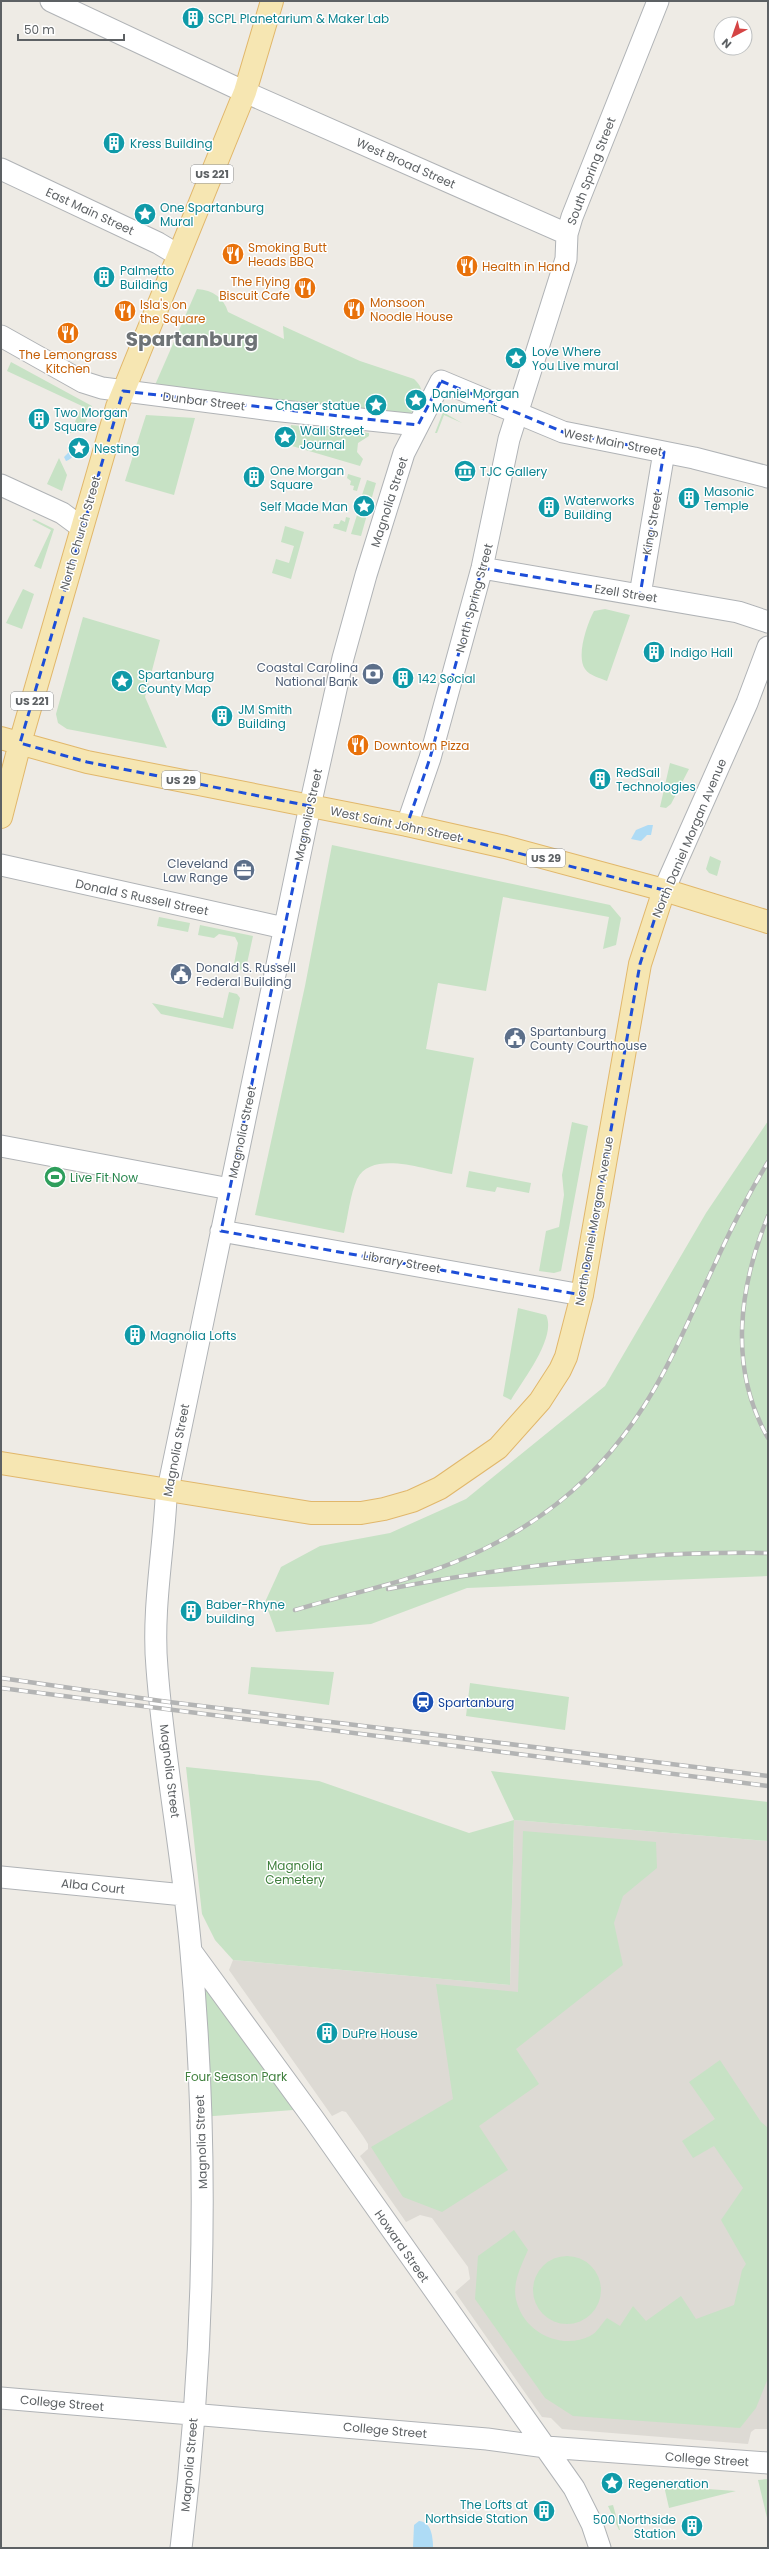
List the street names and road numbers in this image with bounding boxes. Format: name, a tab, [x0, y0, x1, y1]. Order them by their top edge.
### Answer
street label: South Spring Street	[563, 115, 619, 227]
street label: West Broad Street	[354, 133, 458, 193]
road number: US 221	[191, 165, 233, 183]
street label: East Main Street	[43, 183, 137, 239]
street label: Dunbar Street	[162, 388, 246, 414]
street label: West Main Street	[562, 424, 664, 460]
street label: Magnolia Street	[366, 455, 412, 549]
street label: North Church Street	[56, 474, 104, 592]
street label: King Street	[638, 490, 666, 556]
street label: North Spring Street	[451, 541, 497, 655]
street label: Ezell Street	[593, 580, 659, 606]
road number: US 221	[11, 692, 53, 710]
street label: North Daniel Morgan Avenue	[648, 756, 730, 920]
street label: Magnolia Street	[290, 767, 326, 863]
road number: US 29	[162, 771, 200, 789]
street label: West Saint John Street	[329, 802, 463, 846]
road number: US 29	[527, 849, 565, 867]
street label: Donald S Russell Street	[74, 875, 210, 919]
street label: Magnolia Street	[224, 1084, 260, 1180]
street label: North Daniel Morgan Avenue	[571, 1135, 617, 1307]
street label: Library Street	[362, 1247, 442, 1277]
street label: Magnolia Street	[159, 1402, 193, 1498]
street label: Magnolia Street	[156, 1723, 184, 1819]
street label: Alba Court	[60, 1874, 126, 1898]
street label: Magnolia Street	[191, 2095, 211, 2189]
street label: Howard Street	[371, 2206, 433, 2286]
street label: College Street	[19, 2391, 105, 2415]
street label: Magnolia Street	[176, 2417, 202, 2513]
street label: College Street	[342, 2418, 428, 2442]
street label: College Street	[664, 2448, 750, 2470]

